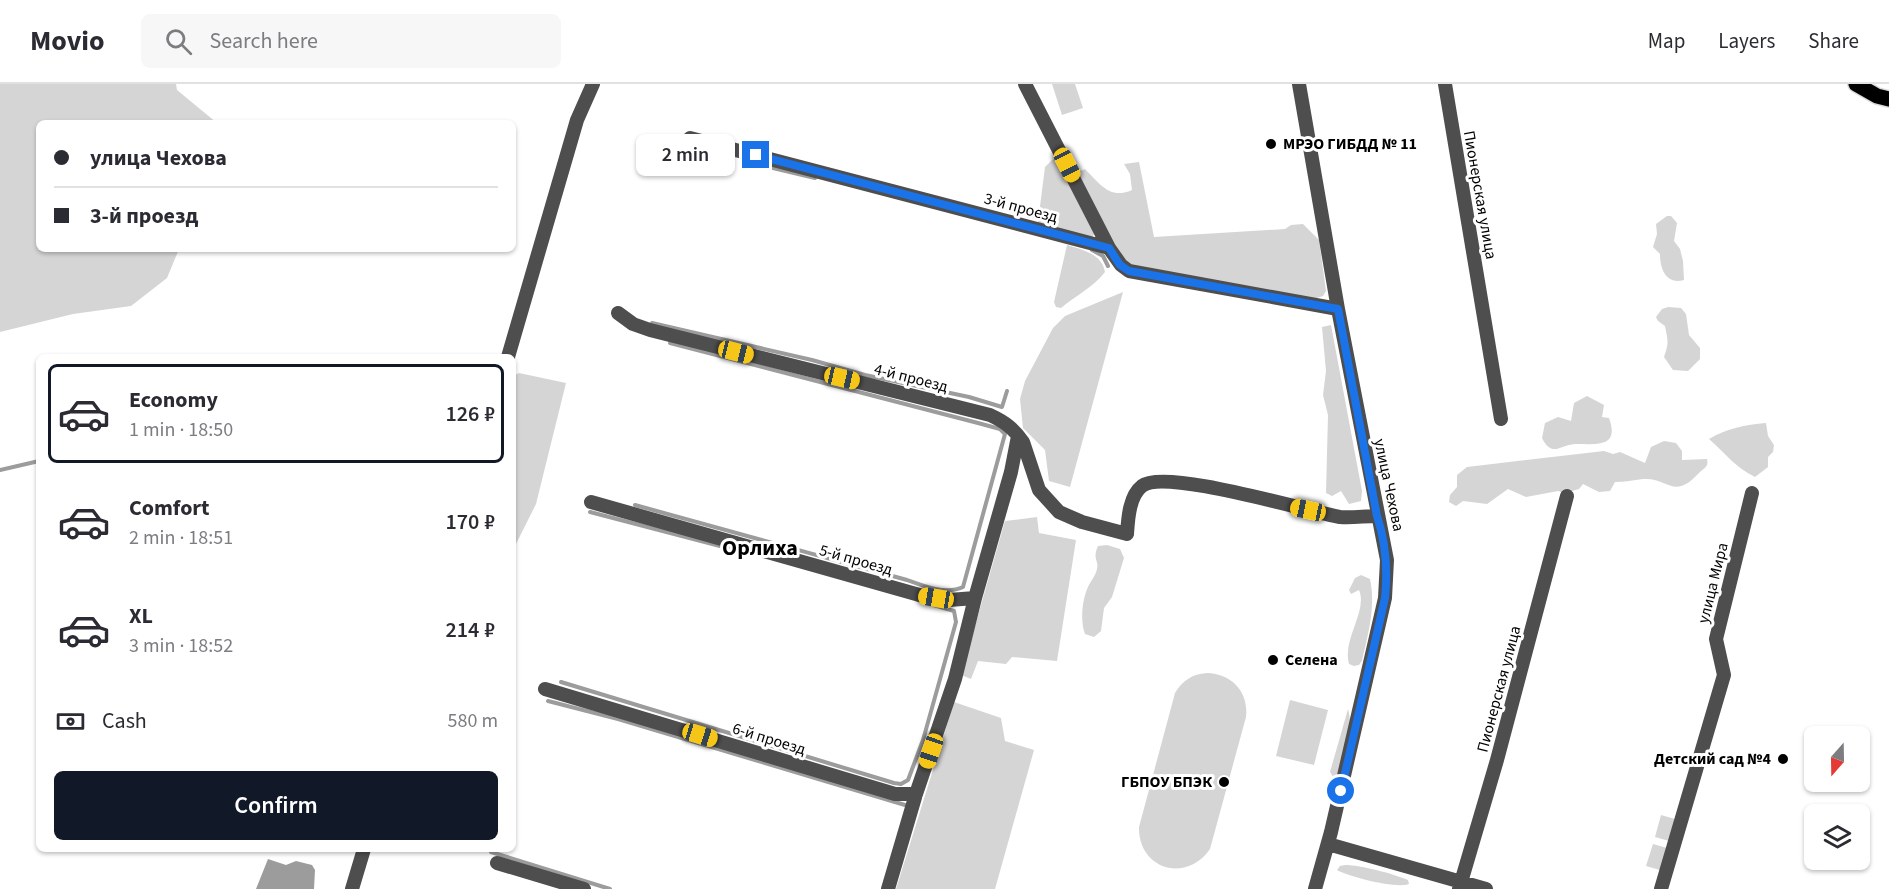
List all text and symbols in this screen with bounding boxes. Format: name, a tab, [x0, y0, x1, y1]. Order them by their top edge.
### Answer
search box	[141, 14, 561, 68]
text: Movio	[30, 21, 105, 61]
icon: search	[162, 25, 195, 58]
text: Search here	[210, 25, 318, 57]
text: Map	[1648, 26, 1685, 56]
text: Layers	[1718, 26, 1775, 56]
text: Share	[1808, 26, 1859, 56]
street label: Пионерская улица	[1458, 129, 1502, 261]
place label: МРЭО ГИБДД № 11	[1283, 133, 1417, 155]
callout: 2 min	[636, 134, 735, 176]
marker: МРЭО ГИБДД № 11	[1264, 137, 1278, 151]
text: 2 min	[662, 141, 709, 169]
route end	[742, 141, 769, 168]
text: улица Чехова	[90, 142, 227, 174]
car	[1051, 145, 1083, 185]
street label: 3-й проезд	[982, 188, 1061, 228]
text: 3-й проезд	[90, 200, 198, 232]
car	[716, 339, 756, 365]
street label: 4-й проезд	[872, 358, 951, 398]
car	[822, 365, 862, 391]
text: Economy	[129, 384, 218, 416]
icon: car	[57, 387, 111, 441]
text: 126 ₽	[445, 398, 495, 430]
text: 1 min · 18:50	[129, 416, 233, 444]
street label: улица Чехова	[1368, 437, 1410, 533]
text: Comfort	[129, 492, 210, 524]
icon: car	[57, 495, 111, 549]
car	[1289, 497, 1327, 523]
text: 170 ₽	[445, 506, 495, 538]
text: 2 min · 18:51	[129, 524, 233, 552]
district label: Орлиха	[722, 532, 798, 564]
street label: 5-й проезд	[817, 539, 896, 581]
street label: улица Мира	[1692, 540, 1734, 626]
car	[917, 586, 955, 610]
text: XL	[129, 600, 153, 632]
icon: car	[57, 603, 111, 657]
text: 214 ₽	[445, 614, 495, 646]
street label: Пионерская улица	[1472, 623, 1526, 755]
text: 3 min · 18:52	[129, 632, 233, 660]
place label: Селена	[1285, 649, 1338, 671]
marker: Селена	[1266, 653, 1280, 667]
icon: cash	[54, 705, 87, 738]
text: Cash	[102, 705, 147, 737]
text: 580 m	[448, 707, 498, 735]
street label: 6-й проезд	[730, 717, 809, 761]
car	[680, 721, 720, 749]
north arrow	[1804, 726, 1870, 792]
map controls	[1804, 726, 1870, 870]
car	[917, 731, 945, 771]
place label: Детский сад №4	[1654, 748, 1772, 770]
marker: Детский сад №4	[1776, 752, 1790, 766]
button: Confirm	[54, 771, 498, 840]
place label: ГБПОУ БПЭК	[1121, 771, 1212, 793]
marker: ГБПОУ БПЭК	[1217, 775, 1231, 789]
route start	[1327, 777, 1354, 804]
button: layers	[1804, 804, 1870, 870]

